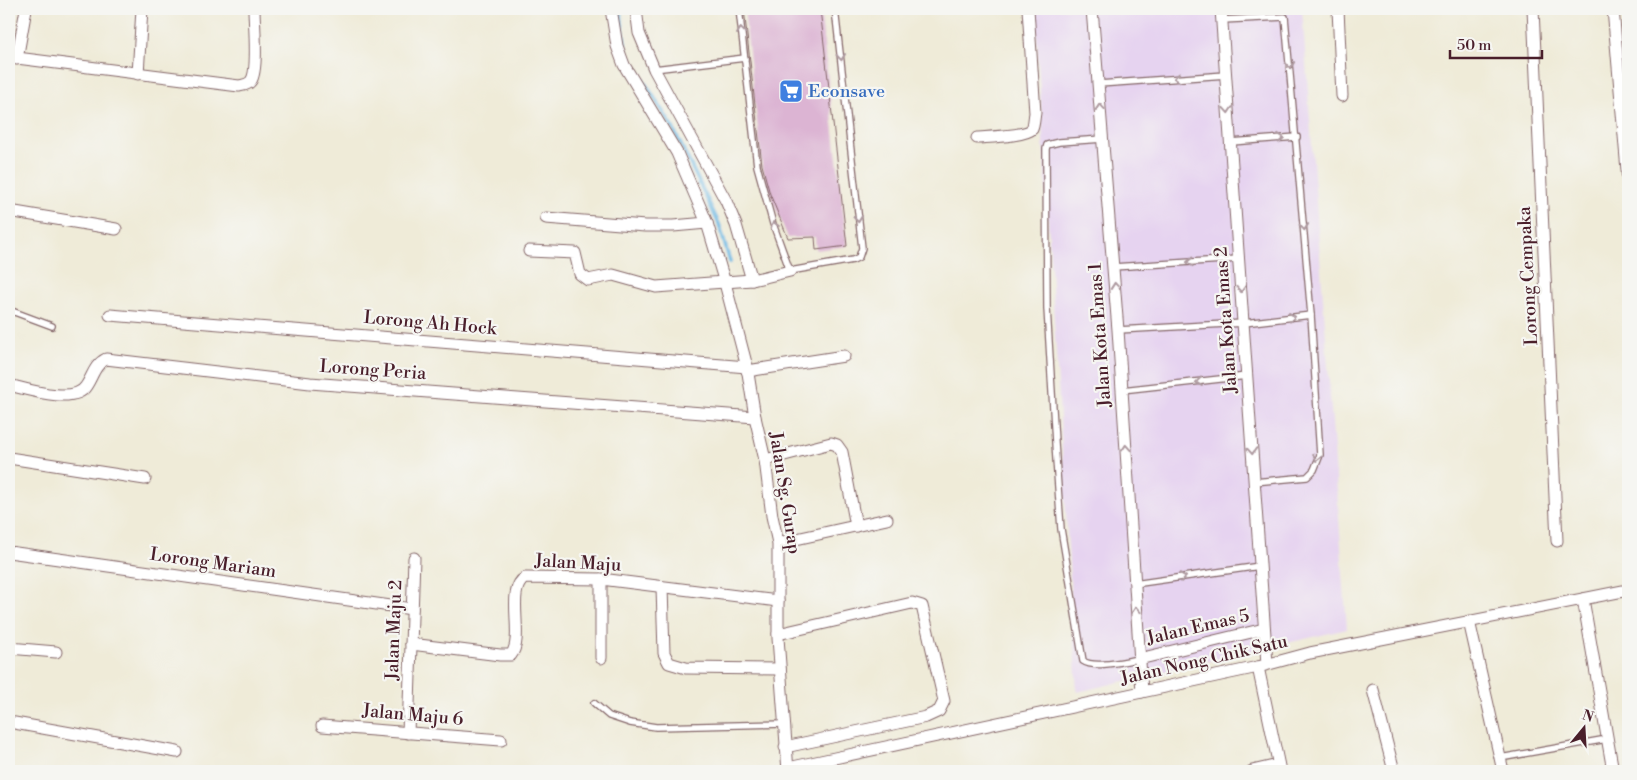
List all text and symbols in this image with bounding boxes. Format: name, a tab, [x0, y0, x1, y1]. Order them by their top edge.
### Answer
one-way arrow	[736, 26, 747, 34]
scale bar	[1450, 28, 1542, 60]
text: 50 m	[1457, 36, 1491, 55]
one-way arrow	[835, 54, 846, 62]
one-way arrow	[1284, 62, 1295, 70]
one-way arrow	[1173, 73, 1181, 84]
supermarket icon: Econsave	[778, 78, 804, 104]
place label: Econsave	[808, 80, 885, 103]
one-way arrow	[1095, 102, 1106, 110]
one-way arrow	[1223, 106, 1234, 114]
one-way arrow	[1277, 133, 1285, 144]
street label: Lorong Cempaka	[1513, 205, 1543, 346]
one-way arrow	[853, 215, 864, 223]
one-way arrow	[769, 221, 779, 230]
one-way arrow	[1298, 223, 1309, 231]
street label: Jalan Kota Emas 2	[1209, 246, 1243, 395]
one-way arrow	[1186, 257, 1194, 268]
street label: Jalan Kota Emas 1	[1083, 262, 1117, 409]
one-way arrow	[1109, 282, 1120, 290]
one-way arrow	[1236, 286, 1247, 294]
street label: Lorong Ah Hock	[363, 306, 499, 340]
one-way arrow	[1289, 312, 1297, 323]
street label: Lorong Peria	[319, 355, 428, 385]
one-way arrow	[1194, 376, 1202, 387]
street label: Jalan Sg. Gurap	[764, 429, 806, 556]
one-way arrow	[1120, 444, 1131, 452]
one-way arrow	[1246, 448, 1257, 456]
one-way arrow	[1313, 454, 1323, 462]
street label: Lorong Mariam	[148, 543, 278, 583]
street label: Jalan Maju	[533, 549, 623, 577]
one-way arrow	[1178, 573, 1187, 583]
street label: Jalan Maju 2	[381, 579, 407, 682]
street label: Jalan Emas 5	[1144, 604, 1252, 650]
one-way arrow	[1131, 606, 1142, 614]
street label: Jalan Nong Chik Satu	[1117, 629, 1291, 691]
street label: Jalan Maju 6	[361, 699, 465, 731]
north arrow	[1560, 702, 1610, 752]
text: N	[1580, 706, 1596, 727]

